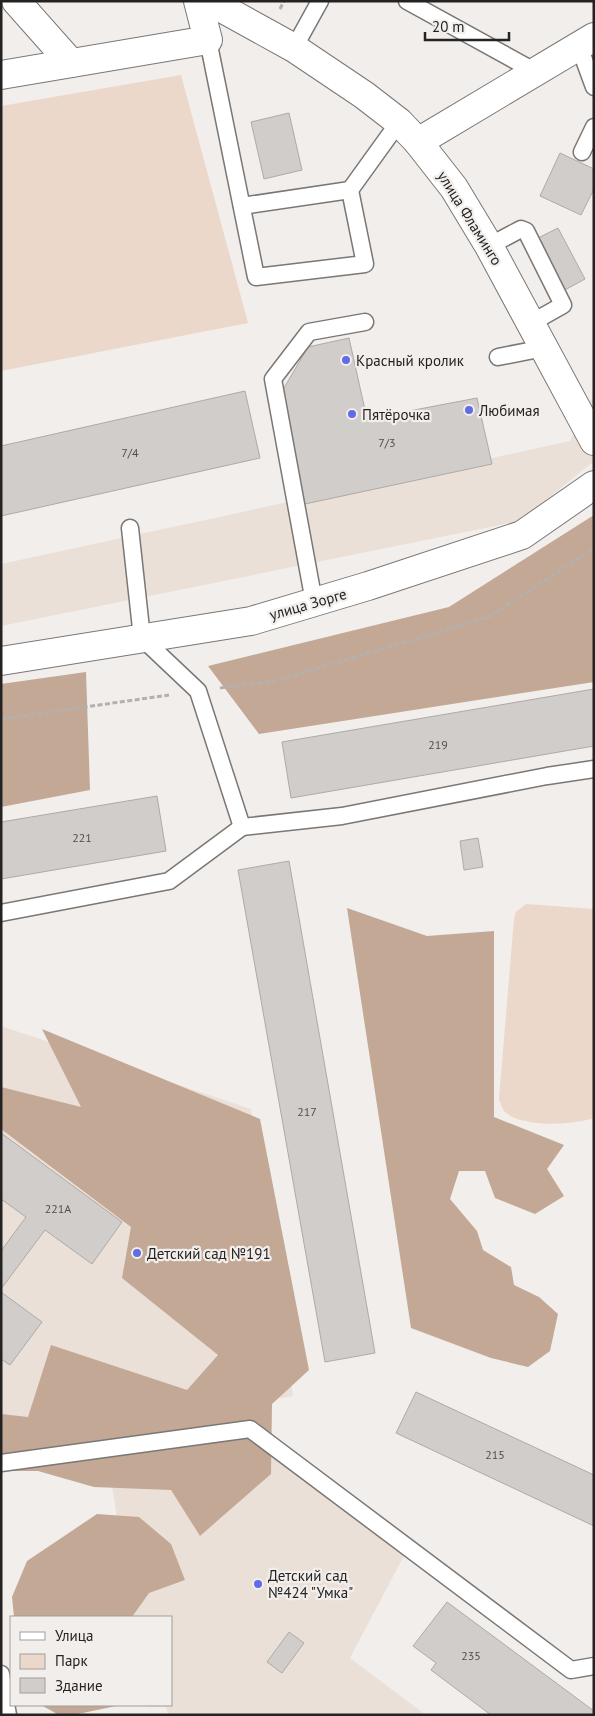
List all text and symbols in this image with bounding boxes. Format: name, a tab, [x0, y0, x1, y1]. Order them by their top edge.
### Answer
scale bar	[425, 10, 509, 42]
text: 20 m	[432, 17, 465, 36]
street label: улица Фламинго	[433, 167, 507, 269]
place label: Красный кролик	[356, 351, 465, 370]
marker: Красный кролик	[340, 354, 352, 366]
place label: Любимая	[478, 401, 540, 420]
marker: Любимая	[463, 404, 475, 416]
place label: Пятёрочка	[362, 405, 430, 424]
marker: Пятёрочка	[346, 408, 358, 420]
house number: 7/3	[378, 435, 396, 450]
house number: 7/4	[121, 445, 139, 460]
street label: улица Зорге	[267, 584, 349, 624]
house number: 219	[428, 737, 448, 752]
house number: 221	[72, 830, 92, 845]
house number: 217	[297, 1104, 317, 1119]
house number: 221А	[45, 1201, 71, 1216]
place label: Детский сад №191	[147, 1244, 271, 1263]
marker: Детский сад №191	[131, 1247, 143, 1259]
house number: 215	[485, 1447, 505, 1462]
place label: Детский сад №424 "Умка"	[268, 1566, 353, 1602]
marker: Детский сад №424 "Умка"	[252, 1578, 264, 1590]
legend	[10, 1616, 172, 1706]
text: Улица	[55, 1626, 93, 1645]
house number: 235	[461, 1648, 481, 1663]
text: Парк	[55, 1651, 88, 1670]
text: Здание	[55, 1676, 103, 1695]

